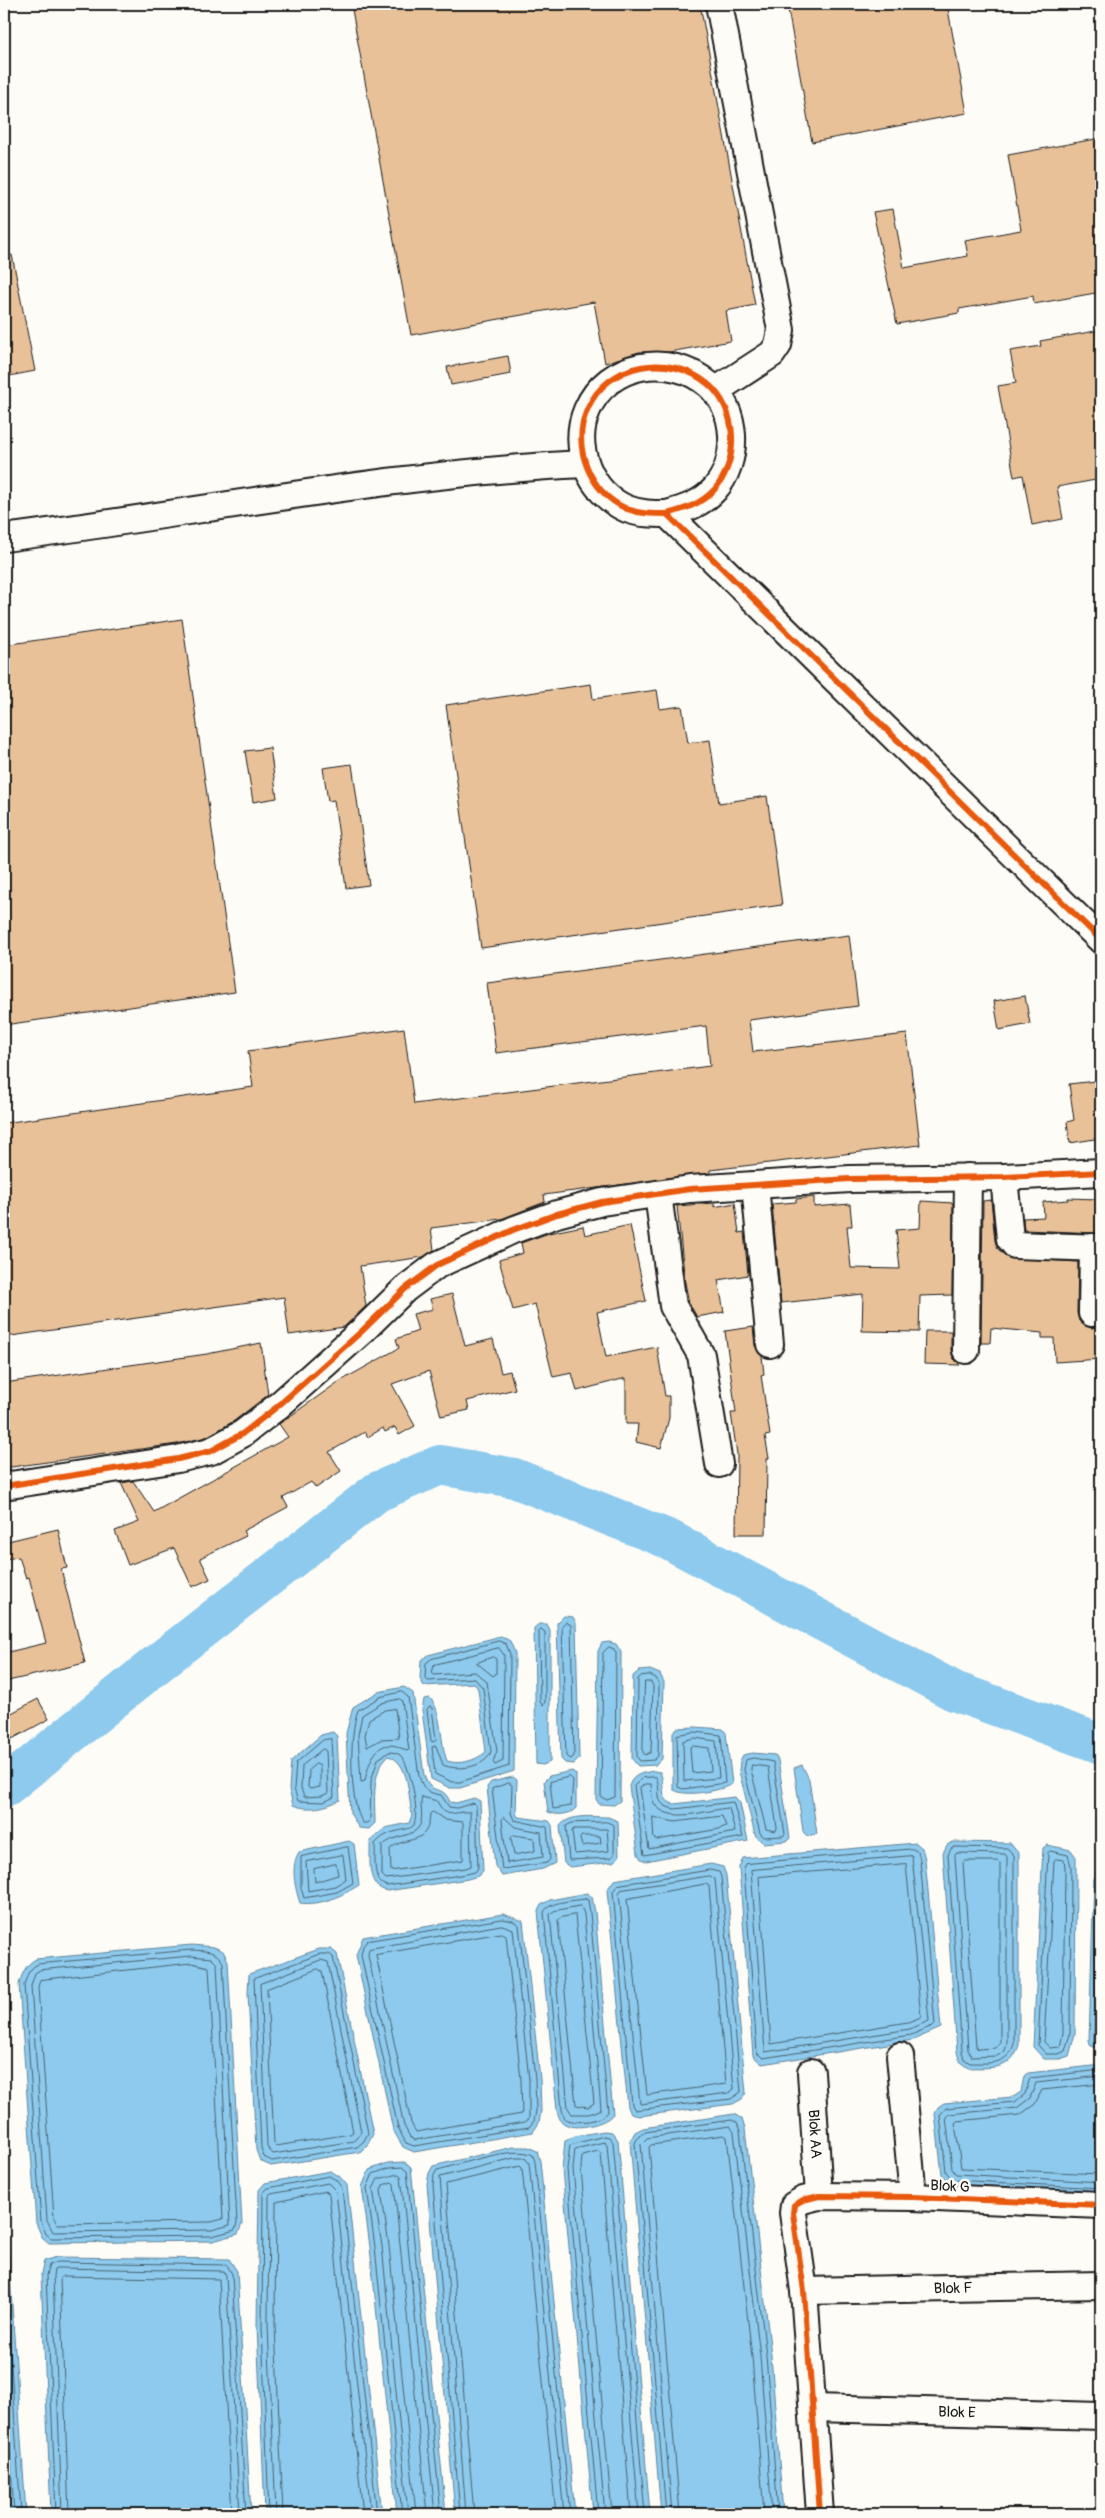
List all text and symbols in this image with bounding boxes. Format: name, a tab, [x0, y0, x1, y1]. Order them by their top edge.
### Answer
street label: Blok AA	[803, 2109, 826, 2159]
street label: Blok G	[930, 2176, 970, 2197]
street label: Blok F	[933, 2279, 973, 2298]
street label: Blok E	[938, 2402, 976, 2423]

